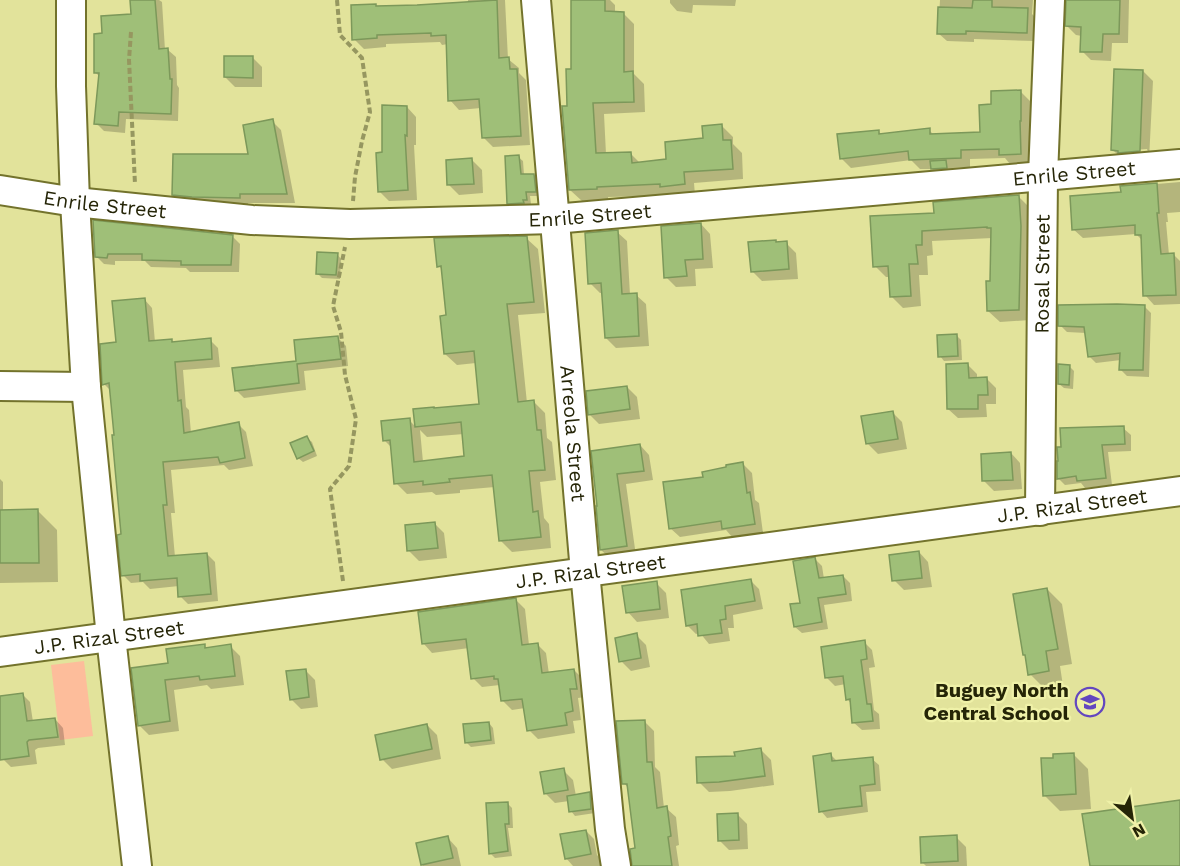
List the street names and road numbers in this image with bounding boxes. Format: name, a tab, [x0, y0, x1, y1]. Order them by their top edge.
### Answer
street label: Enrile Street	[1011, 156, 1137, 191]
street label: Enrile Street	[42, 185, 168, 223]
street label: Enrile Street	[528, 198, 653, 232]
street label: Rosal Street	[1030, 214, 1055, 334]
street label: Arreola Street	[555, 364, 591, 503]
street label: J.P. Rizal Street	[996, 484, 1149, 528]
street label: J.P. Rizal Street	[514, 549, 668, 594]
street label: J.P. Rizal Street	[32, 615, 186, 659]

